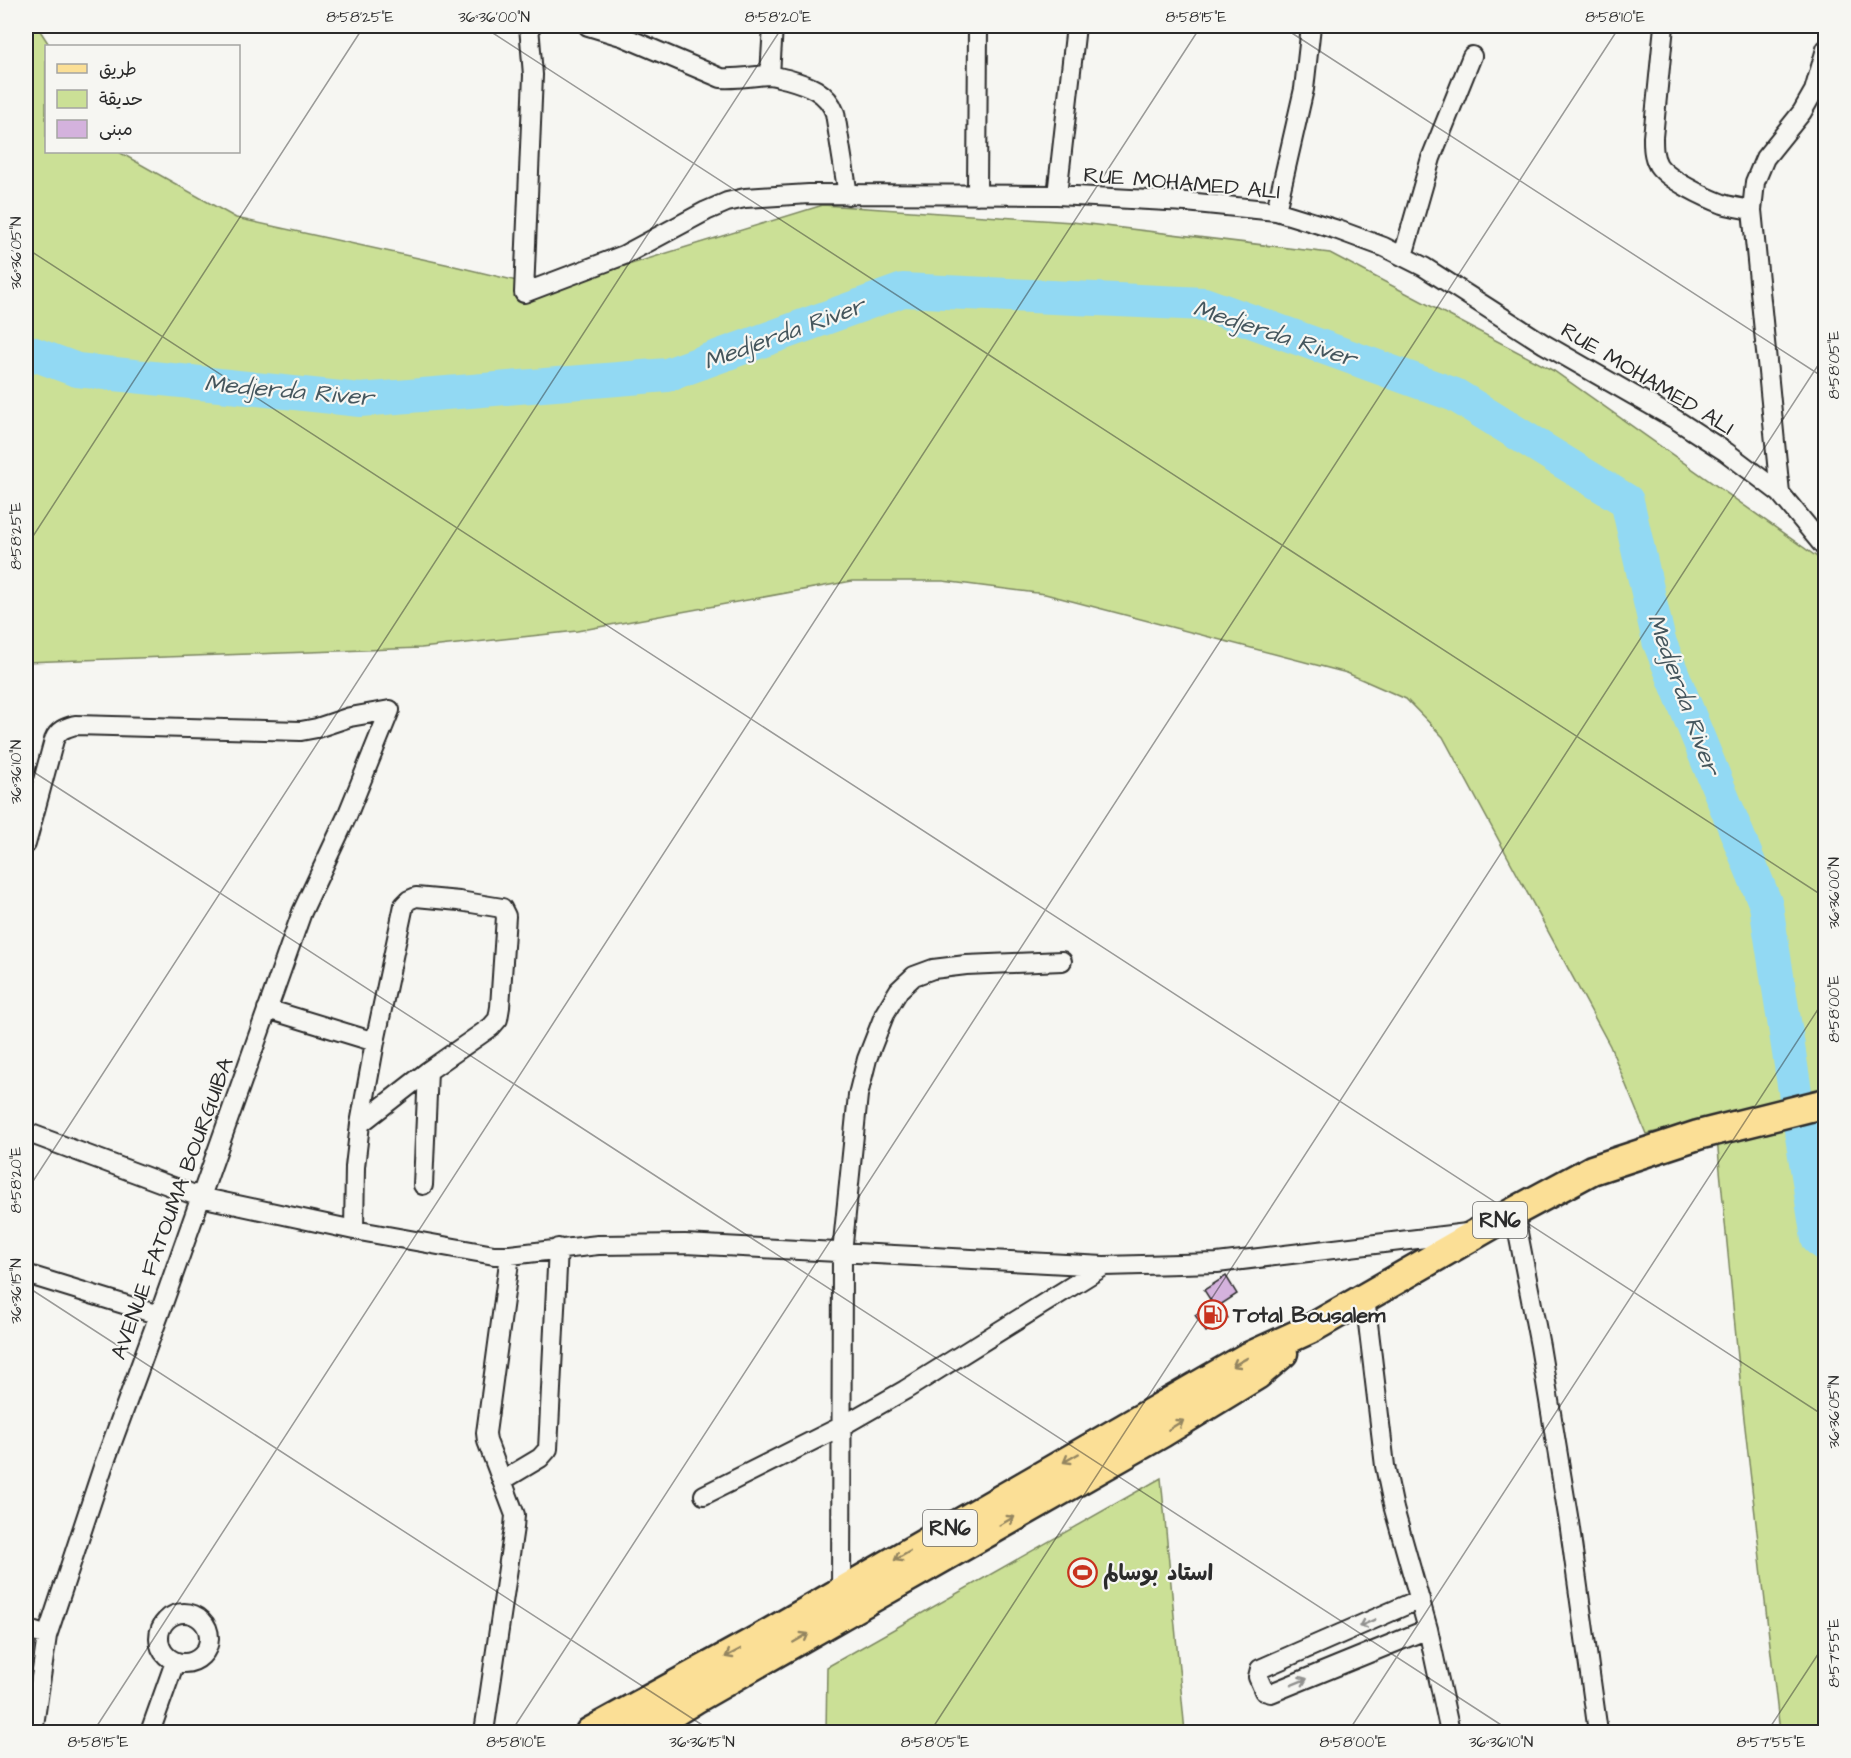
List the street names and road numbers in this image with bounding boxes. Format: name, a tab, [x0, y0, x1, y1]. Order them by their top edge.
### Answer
street label: RUE MOHAMED ALI	[1082, 159, 1281, 208]
street label: RUE MOHAMED ALI	[1555, 315, 1740, 443]
street label: AVENUE FATOUMA BOURGUIBA	[103, 1053, 242, 1364]
road number: RN6	[1473, 1202, 1527, 1238]
road number: RN6	[923, 1510, 977, 1546]

